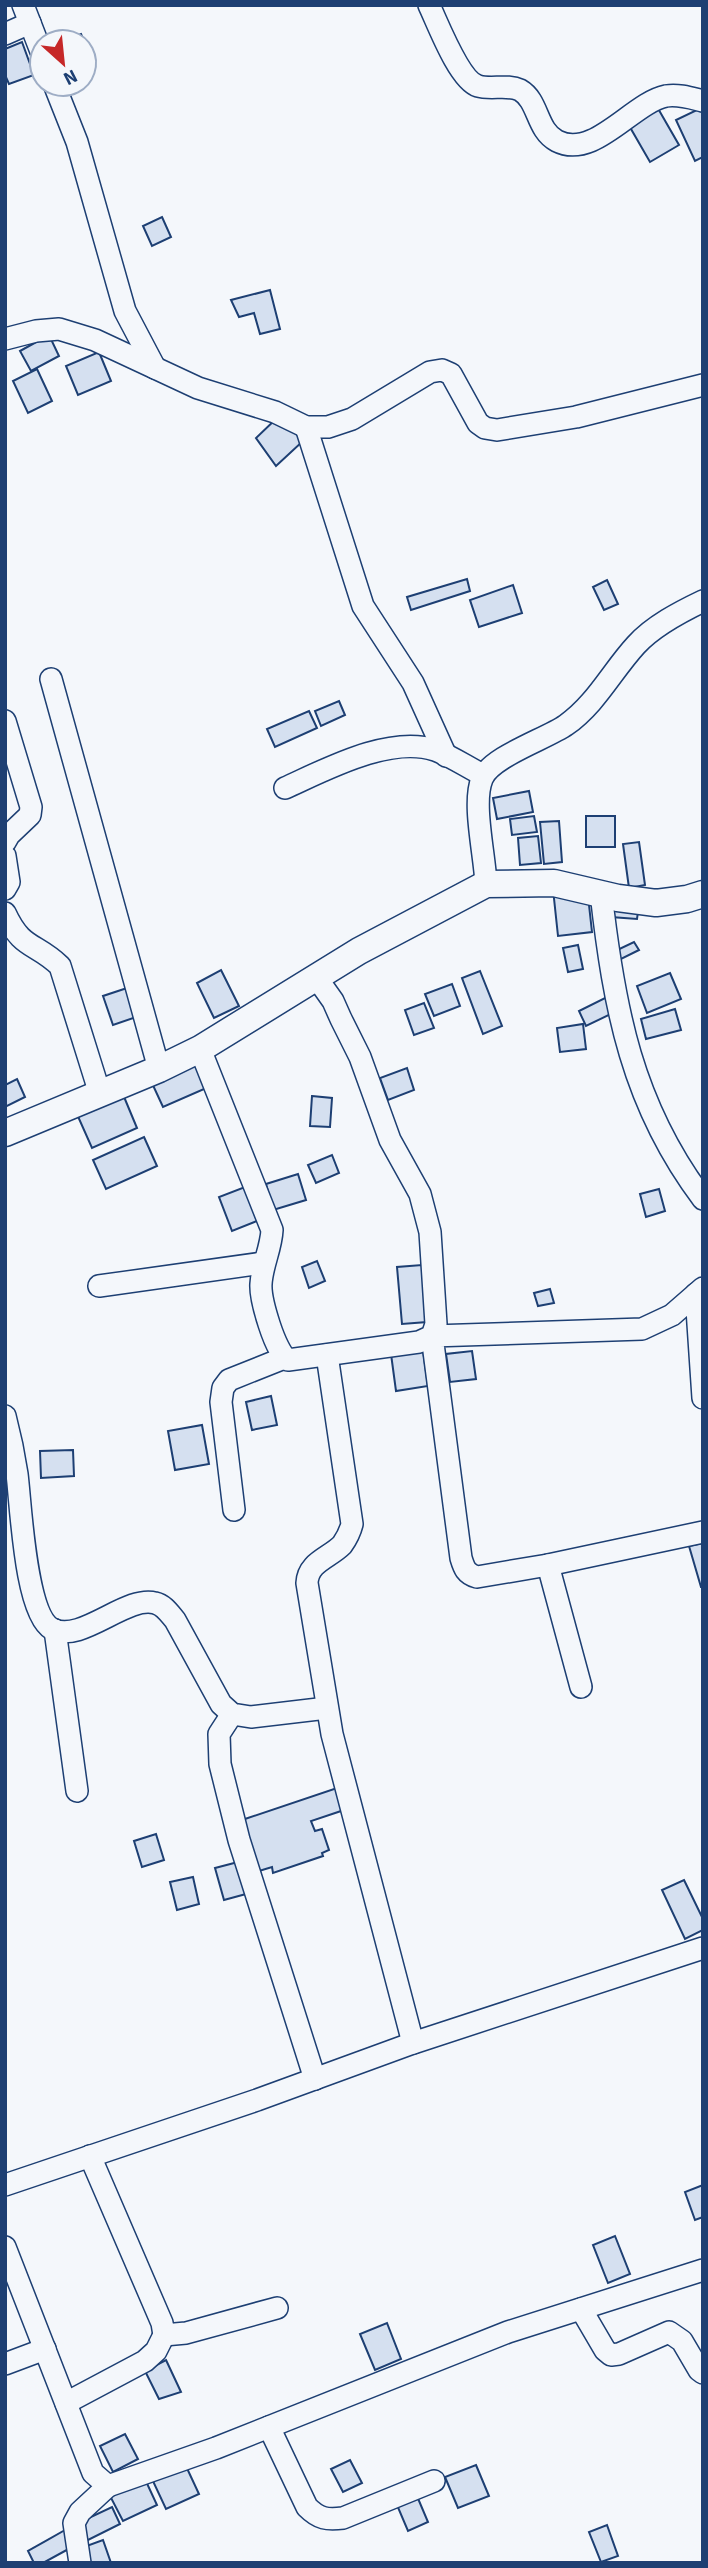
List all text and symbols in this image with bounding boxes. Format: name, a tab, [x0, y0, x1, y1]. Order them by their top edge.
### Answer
north arrow	[28, 28, 98, 98]
text: N	[58, 62, 82, 92]

